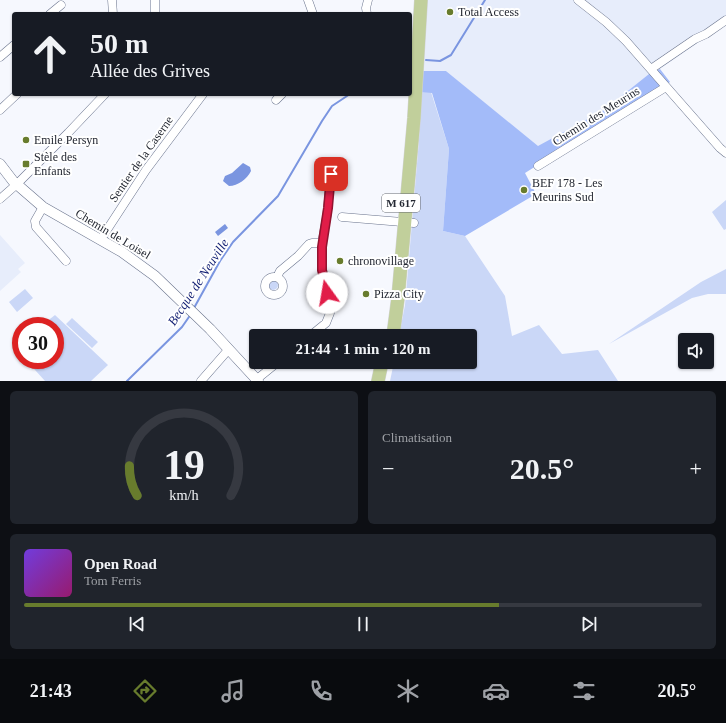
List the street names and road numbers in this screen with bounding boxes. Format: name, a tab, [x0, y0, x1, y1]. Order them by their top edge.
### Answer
street label: Chemin des Meurins	[550, 83, 642, 148]
street label: Sentier de la Caserne	[106, 113, 176, 205]
road number: M 617	[382, 194, 420, 212]
street label: Chemin de Loisel	[73, 206, 154, 262]

